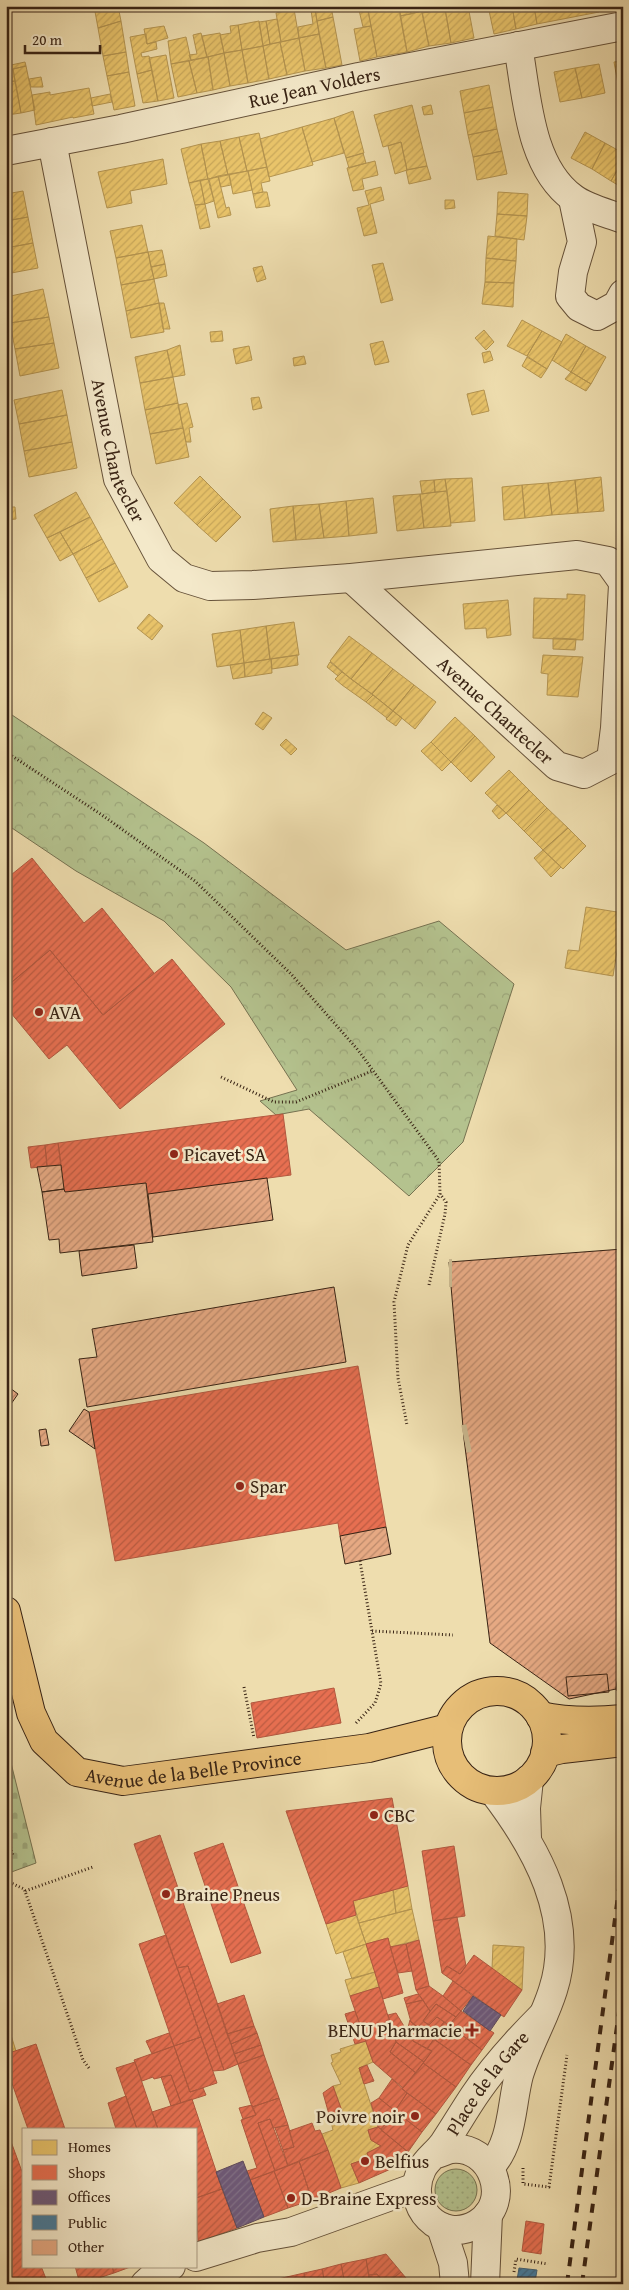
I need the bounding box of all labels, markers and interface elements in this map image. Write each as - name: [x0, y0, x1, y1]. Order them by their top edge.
- scale bar: [25, 22, 100, 54]
- text: 20 m: [32, 29, 63, 50]
- street label: Rue Jean Volders: [246, 59, 383, 115]
- street label: Avenue Chantecler: [85, 376, 153, 527]
- street label: Avenue Chantecler: [431, 650, 560, 771]
- place label: AVA: [49, 998, 82, 1026]
- marker: AVA: [33, 1006, 45, 1018]
- place label: Picavet SA: [184, 1140, 267, 1168]
- marker: Picavet SA: [168, 1148, 180, 1160]
- place label: Spar: [250, 1472, 287, 1500]
- marker: Spar: [234, 1480, 246, 1492]
- street label: Avenue de la Belle Province: [83, 1743, 303, 1795]
- place label: CBC: [384, 1801, 415, 1829]
- marker: CBC: [368, 1809, 380, 1821]
- place label: Braine Pneus: [176, 1880, 280, 1908]
- marker: Braine Pneus: [160, 1888, 172, 1900]
- place label: BENU Pharmacie: [328, 2016, 462, 2044]
- street label: Place de la Gare: [439, 2024, 535, 2140]
- marker: BENU Pharmacie: [466, 2024, 478, 2036]
- place label: Poivre noir: [316, 2102, 405, 2130]
- marker: Poivre noir: [409, 2110, 421, 2122]
- legend: [22, 2128, 198, 2268]
- text: Homes: [68, 2136, 111, 2157]
- place label: Belfius: [375, 2147, 429, 2175]
- marker: Belfius: [359, 2155, 371, 2167]
- text: Shops: [68, 2162, 105, 2183]
- place label: D-Braine Express: [301, 2184, 437, 2212]
- text: Offices: [68, 2186, 111, 2207]
- marker: D-Braine Express: [285, 2192, 297, 2204]
- text: Public: [68, 2212, 107, 2233]
- text: Other: [68, 2236, 104, 2257]

